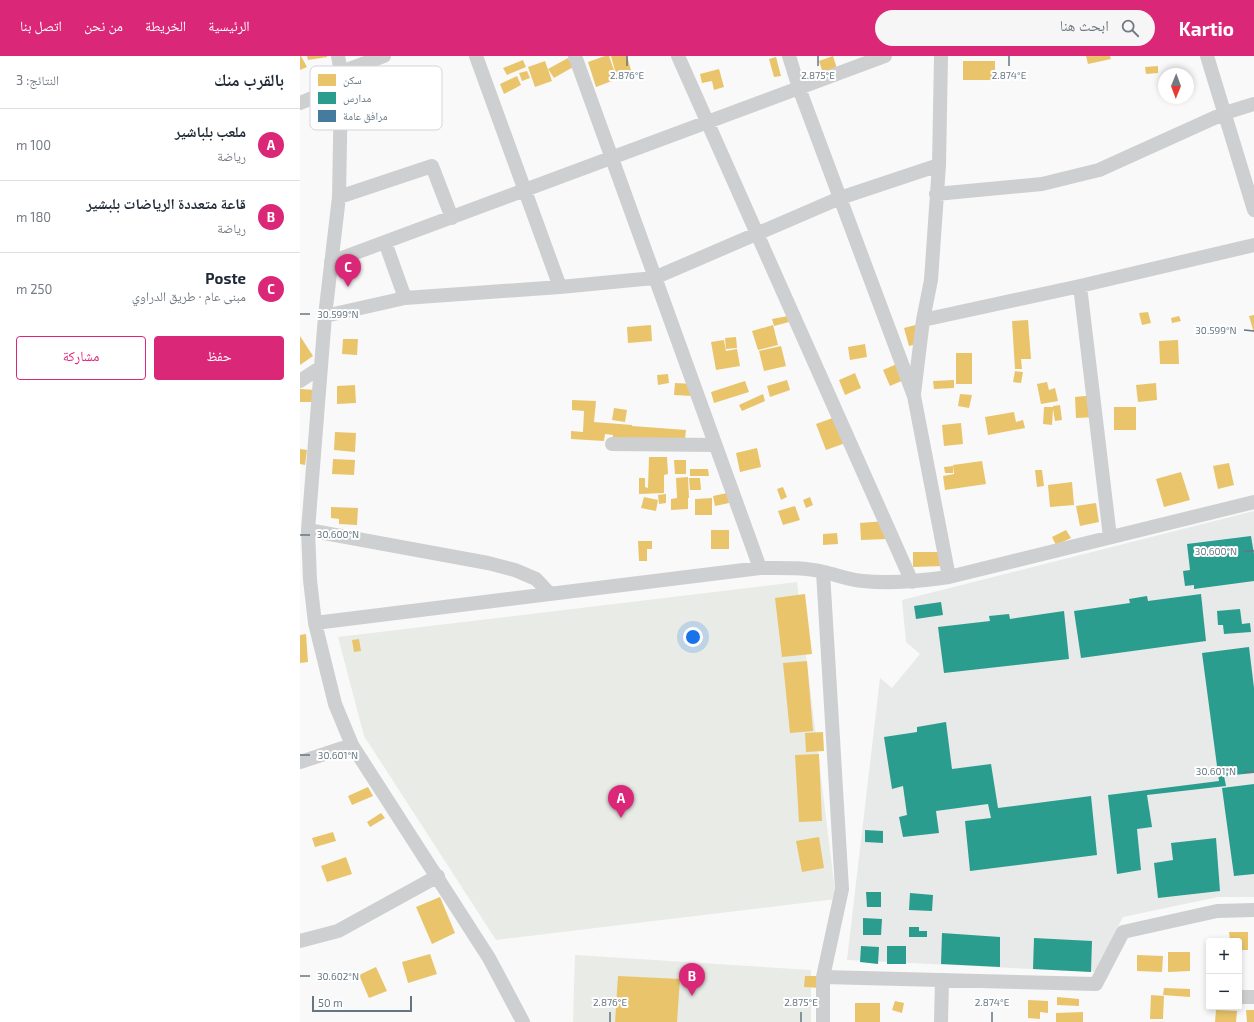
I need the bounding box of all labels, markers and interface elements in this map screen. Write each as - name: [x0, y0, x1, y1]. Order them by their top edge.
- search box: [875, 10, 1155, 46]
- text: ابحث هنا: [1060, 16, 1109, 34]
- text: اتصل بنا: [20, 17, 62, 34]
- text: من نحن: [84, 17, 123, 34]
- text: الخريطة: [145, 17, 186, 34]
- text: الرئيسية: [208, 17, 250, 34]
- icon: search: [1119, 17, 1141, 39]
- text: Kartio: [1179, 17, 1234, 40]
- legend: [310, 66, 442, 130]
- north arrow: [1158, 68, 1194, 104]
- text: بالقرب منك: [214, 69, 284, 89]
- text: 2.876°E: [610, 69, 644, 81]
- text: 2.875°E: [801, 69, 835, 81]
- text: 2.874°E: [992, 69, 1027, 81]
- text: النتائج: 3: [16, 72, 59, 88]
- text: سكن: [343, 73, 362, 87]
- text: مدارس: [343, 91, 371, 105]
- text: مرافق عامة: [343, 109, 388, 123]
- text: ملعب بلباشير: [175, 122, 246, 140]
- text: 100 m: [16, 137, 51, 153]
- text: A: [267, 137, 275, 153]
- text: رياضة: [217, 148, 246, 164]
- text: قاعة متعددة الرياضات بلبشير: [86, 194, 246, 212]
- text: 180 m: [16, 209, 51, 225]
- text: B: [267, 209, 275, 225]
- text: رياضة: [217, 220, 246, 236]
- pin: C: [335, 254, 361, 287]
- text: Poste: [205, 269, 246, 287]
- text: 250 m: [16, 281, 52, 297]
- text: C: [267, 281, 275, 297]
- text: مبنى عام · طريق الدراوي: [132, 288, 246, 304]
- text: 30.599°N: [317, 308, 359, 320]
- text: 30.599°N: [1195, 324, 1237, 336]
- button: مشاركة: [16, 336, 146, 380]
- button: حفظ: [154, 336, 284, 380]
- text: 30.600°N: [317, 528, 359, 540]
- text: 30.600°N: [1195, 545, 1237, 557]
- your location: [683, 627, 703, 647]
- text: 30.601°N: [318, 749, 358, 761]
- text: 30.601°N: [1196, 765, 1236, 777]
- pin: A: [608, 785, 634, 818]
- map controls: [1206, 938, 1242, 1010]
- button: +: [1206, 938, 1242, 974]
- pin: B: [679, 963, 705, 996]
- text: 30.602°N: [317, 970, 359, 982]
- button: −: [1206, 974, 1242, 1010]
- scale bar: [312, 994, 412, 1013]
- text: 50 m: [318, 996, 343, 1009]
- text: 2.876°E: [593, 996, 627, 1008]
- text: 2.875°E: [784, 996, 818, 1008]
- text: 2.874°E: [975, 996, 1010, 1008]

